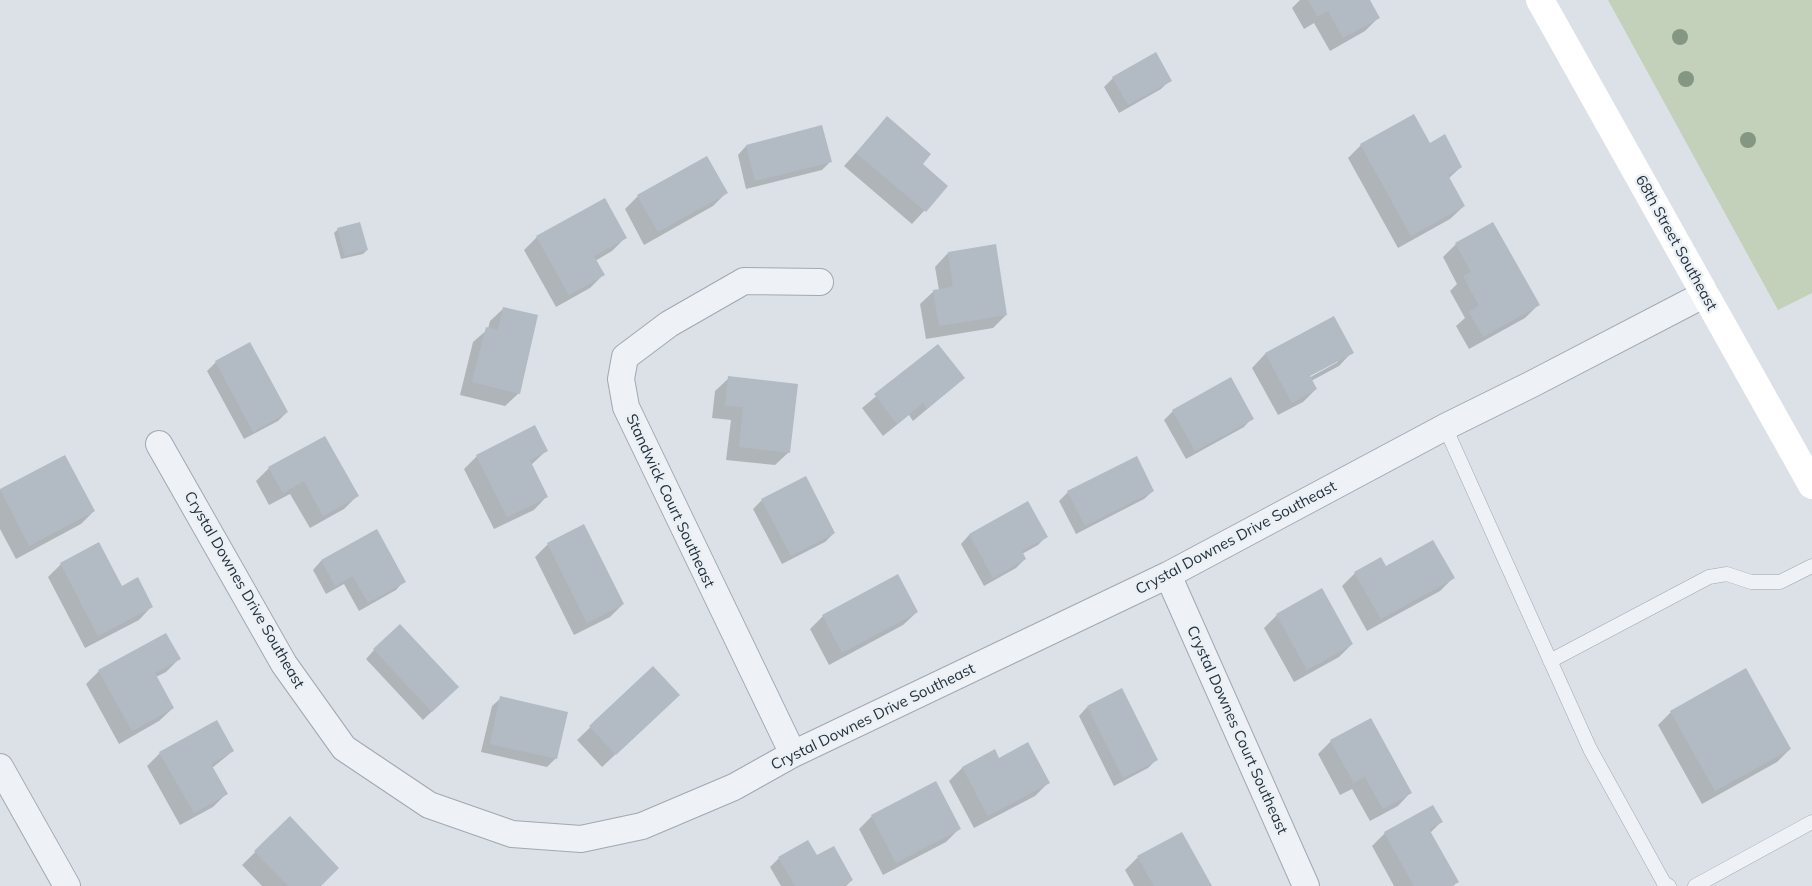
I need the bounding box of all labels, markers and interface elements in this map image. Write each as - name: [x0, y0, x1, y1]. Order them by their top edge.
- street label: 68th Street Southeast: [1631, 172, 1721, 314]
- street label: Standwick Court Southeast: [622, 411, 718, 591]
- street label: Crystal Downes Drive Southeast: [1133, 477, 1339, 599]
- street label: Crystal Downes Drive Southeast: [180, 488, 308, 692]
- street label: Crystal Downes Court Southeast: [1183, 623, 1291, 837]
- street label: Crystal Downes Drive Southeast: [768, 660, 978, 774]

